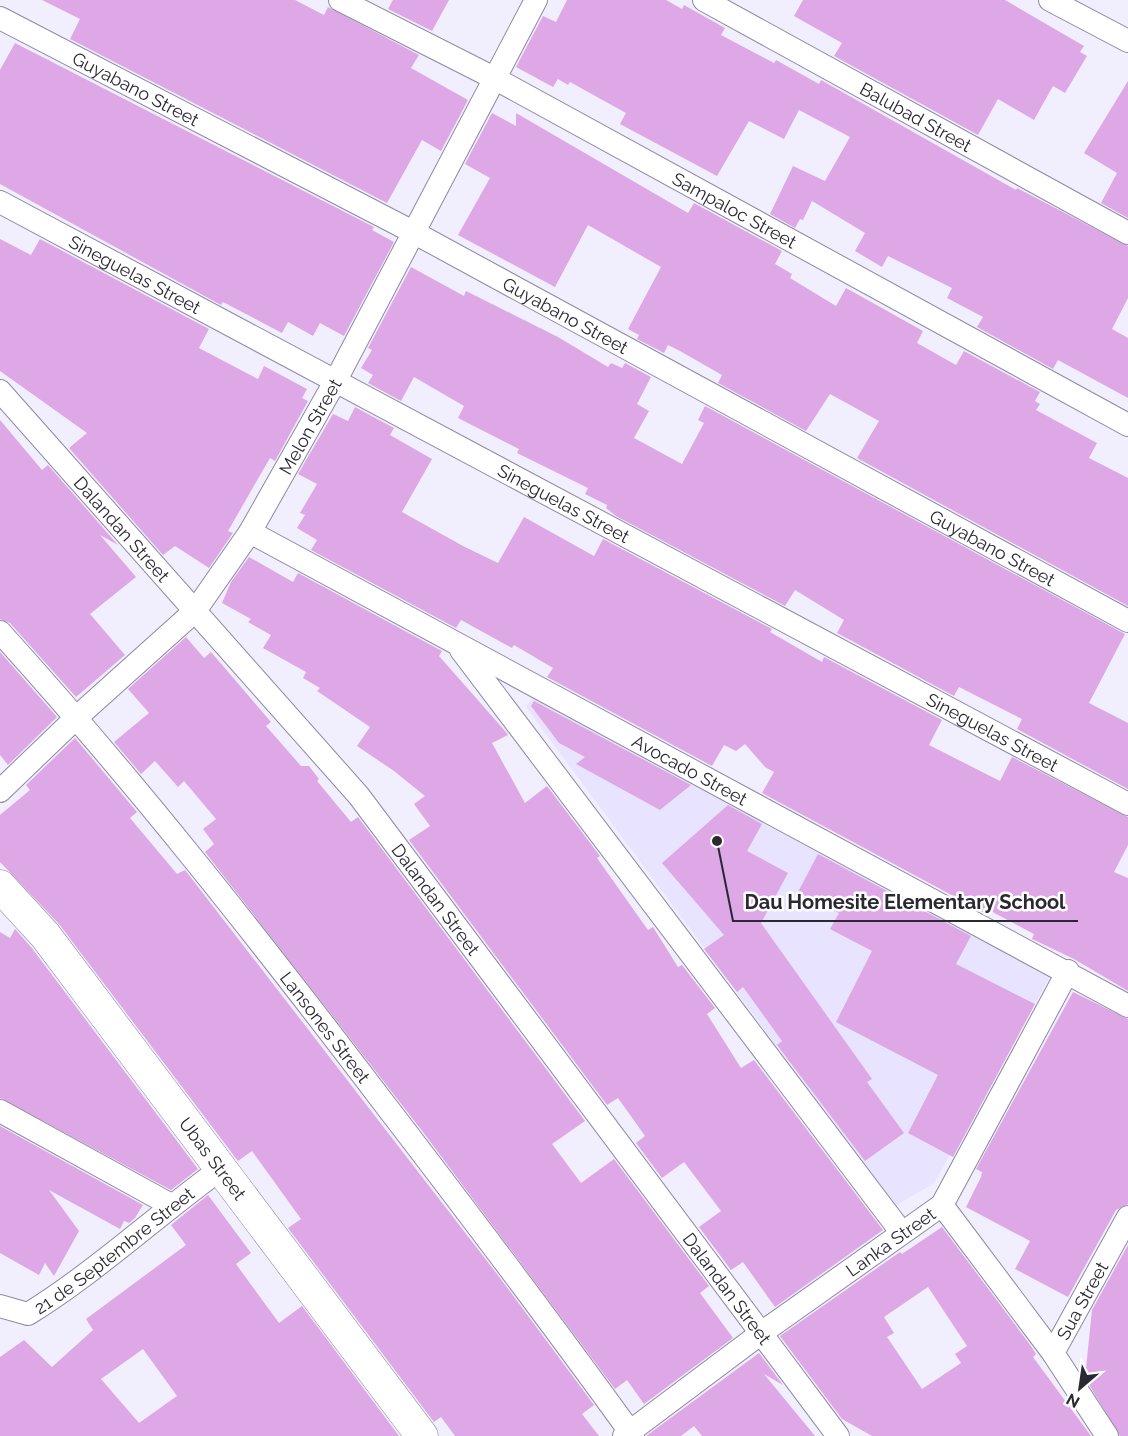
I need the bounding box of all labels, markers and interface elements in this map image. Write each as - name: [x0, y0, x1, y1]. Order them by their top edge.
- street label: Guyabano Street: [69, 47, 203, 130]
- street label: Balubad Street: [857, 77, 976, 156]
- street label: Sampaloc Street: [669, 167, 800, 252]
- street label: Sineguelas Street: [65, 230, 204, 318]
- street label: Guyabano Street: [499, 273, 632, 358]
- street label: Melon Street: [274, 375, 345, 478]
- street label: Sineguelas Street: [494, 459, 633, 547]
- street label: Dalandan Street: [70, 472, 174, 586]
- street label: Guyabano Street: [926, 505, 1059, 590]
- street label: Sineguelas Street: [923, 688, 1062, 775]
- street label: Avocado Street: [629, 730, 751, 809]
- street label: Dalandan Street: [388, 839, 485, 959]
- callout: Dau Homesite Elementary School: [733, 883, 1078, 921]
- text: Dau Homesite Elementary School: [745, 890, 1066, 914]
- street label: Lansones Street: [276, 967, 375, 1087]
- street label: Ubas Street: [175, 1113, 251, 1204]
- street label: 21 de Septembre Street: [30, 1183, 198, 1318]
- street label: Lanka Street: [842, 1203, 939, 1280]
- street label: Dalandan Street: [679, 1228, 776, 1348]
- street label: Sua Street: [1052, 1258, 1112, 1343]
- north arrow: [1050, 1358, 1110, 1418]
- text: N: [1063, 1389, 1083, 1412]

